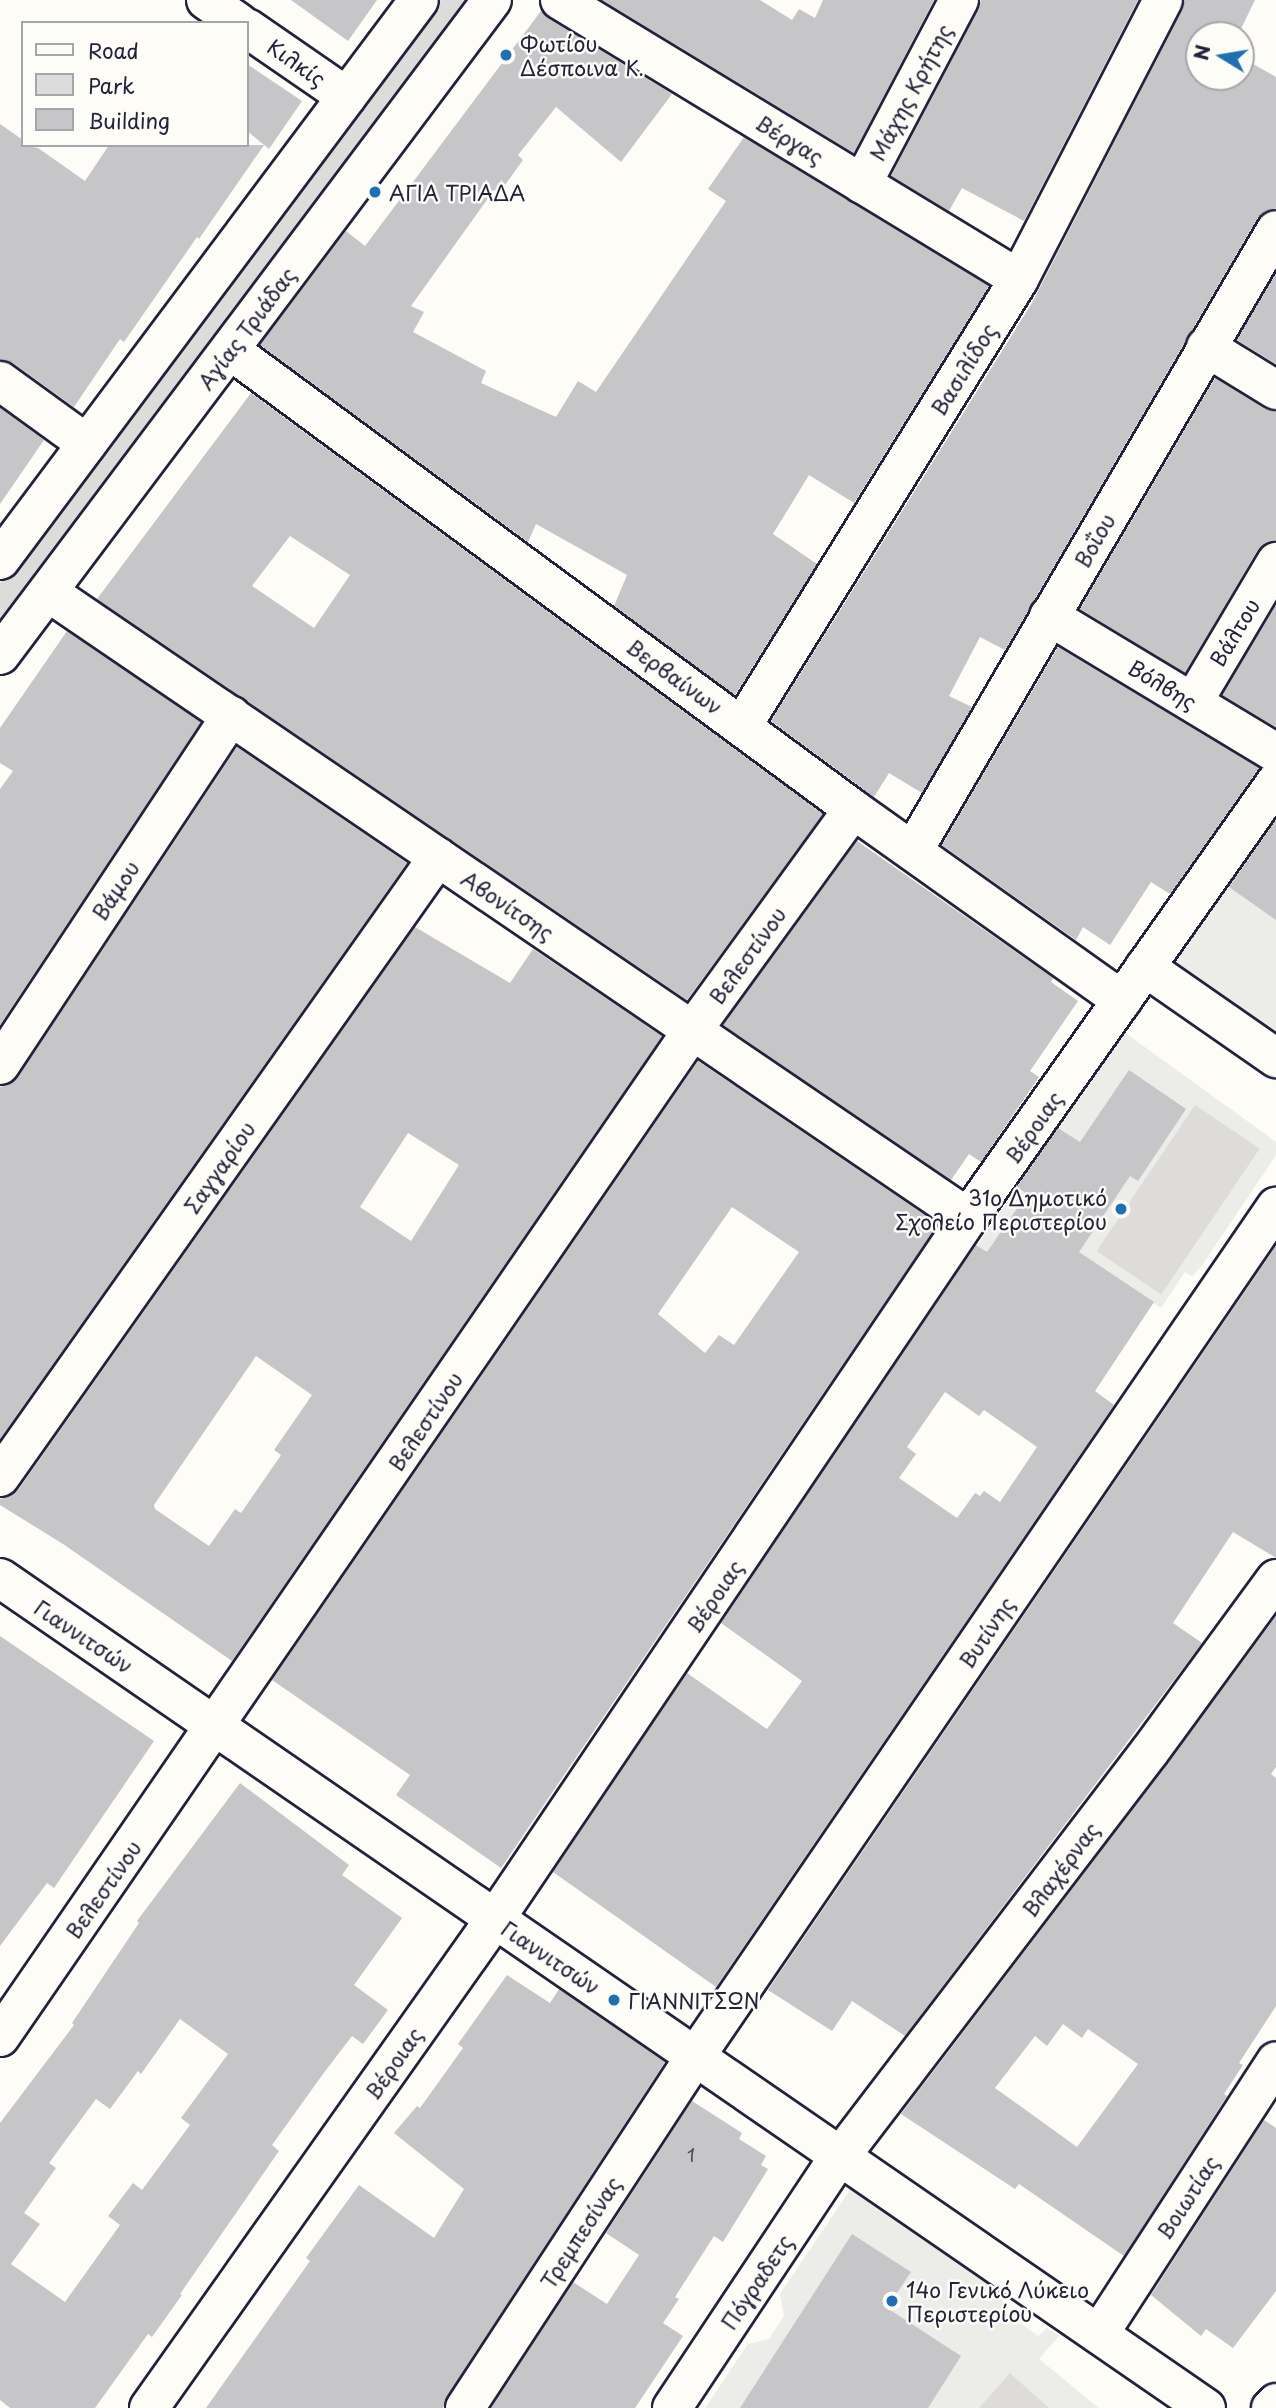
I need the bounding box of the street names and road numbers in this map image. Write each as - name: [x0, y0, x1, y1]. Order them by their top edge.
- street label: Μάχης Κρήτης: [863, 19, 957, 165]
- street label: Κιλκίς: [263, 33, 331, 91]
- street label: Βέργας: [752, 109, 828, 169]
- street label: Αγίας Τριάδας: [191, 261, 301, 395]
- street label: Βασιλίδος: [925, 318, 1001, 420]
- street label: Βοΐου: [1069, 509, 1119, 571]
- street label: Βάλτου: [1204, 594, 1264, 670]
- street label: Βερβαίνων: [622, 633, 728, 719]
- street label: Βόλβης: [1124, 654, 1202, 714]
- street label: Βάμου: [86, 856, 144, 924]
- street label: Αβονίτσης: [457, 865, 559, 945]
- street label: Βελεστίνου: [703, 902, 791, 1008]
- street label: Βέροιας: [999, 1086, 1067, 1168]
- street label: Σαγγαρίου: [178, 1116, 260, 1218]
- street label: Βελεστίνου: [383, 1367, 467, 1475]
- street label: Βέροιας: [681, 1555, 747, 1637]
- street label: Βυτίνης: [953, 1592, 1019, 1672]
- street label: Γιαννιτσών: [30, 1594, 138, 1678]
- street label: Βλαχέρνας: [1016, 1817, 1104, 1921]
- street label: Βελεστίνου: [60, 1835, 146, 1943]
- street label: Γιαννιτσών: [497, 1915, 605, 1999]
- street label: Βέροιας: [359, 2022, 427, 2104]
- street label: Βοιωτίας: [1151, 2151, 1223, 2243]
- street label: Τρεμπεσίνας: [535, 2171, 625, 2293]
- street label: Πόγραδετς: [715, 2230, 797, 2334]

